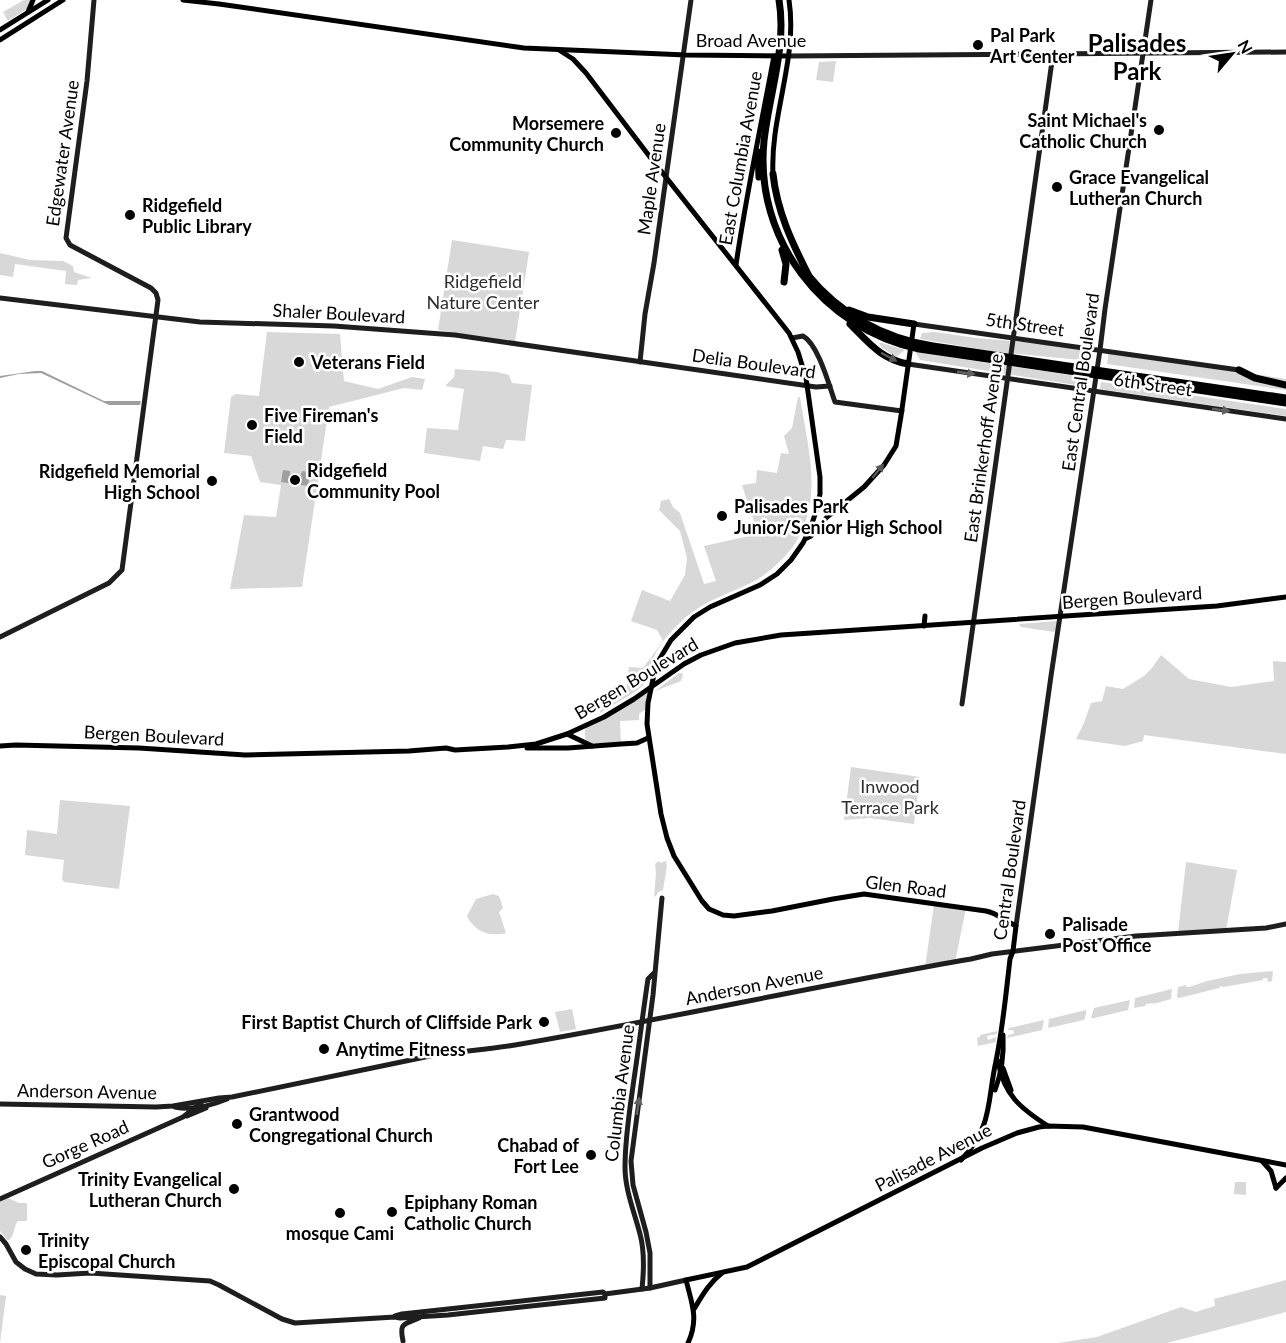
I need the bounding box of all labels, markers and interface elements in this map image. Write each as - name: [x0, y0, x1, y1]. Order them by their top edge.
- place label: Pal Park Art Center: [989, 24, 1075, 67]
- north arrow: [1202, 24, 1262, 84]
- district label: Palisades Park: [1088, 28, 1186, 85]
- street label: Broad Avenue: [696, 29, 806, 51]
- text: N: [1234, 36, 1257, 56]
- marker: Pal Park Art Center: [971, 38, 985, 52]
- street label: East Columbia Avenue: [714, 69, 766, 247]
- street label: Edgewater Avenue: [41, 79, 83, 227]
- place label: Saint Michael's Catholic Church: [1019, 109, 1147, 152]
- place label: Morsemere Community Church: [449, 112, 604, 155]
- street label: Maple Avenue: [632, 122, 670, 236]
- marker: Saint Michael's Catholic Church: [1152, 123, 1166, 137]
- marker: Morsemere Community Church: [609, 126, 623, 140]
- place label: Grace Evangelical Lutheran Church: [1069, 166, 1209, 209]
- marker: Grace Evangelical Lutheran Church: [1050, 180, 1064, 194]
- place label: Ridgefield Public Library: [142, 194, 252, 237]
- marker: Ridgefield Public Library: [123, 208, 137, 222]
- park label: Ridgefield Nature Center: [427, 270, 540, 313]
- street label: East Central Boulevard: [1057, 292, 1103, 472]
- street label: Shaler Boulevard: [272, 299, 406, 327]
- street label: 5th Street: [984, 308, 1066, 340]
- street label: Delia Boulevard: [691, 343, 817, 383]
- place label: Veterans Field: [310, 351, 425, 373]
- one-way arrow: [880, 352, 898, 362]
- street label: East Brinkerhoff Avenue: [959, 352, 1007, 544]
- marker: Veterans Field: [292, 355, 306, 369]
- one-way arrow: [957, 368, 976, 377]
- street label: 6th Street: [1112, 368, 1194, 400]
- place label: Five Fireman's Field: [264, 404, 378, 447]
- one-way arrow: [1212, 405, 1231, 414]
- marker: Five Fireman's Field: [245, 418, 259, 432]
- place label: Ridgefield Community Pool: [307, 459, 440, 502]
- place label: Ridgefield Memorial High School: [39, 460, 200, 503]
- one-way arrow: [872, 464, 884, 479]
- marker: Ridgefield Community Pool: [288, 473, 302, 487]
- marker: Ridgefield Memorial High School: [205, 474, 219, 488]
- place label: Palisades Park Junior/Senior High School: [734, 495, 942, 538]
- marker: Palisades Park Junior/Senior High School: [715, 509, 729, 523]
- street label: Bergen Boulevard: [1061, 581, 1203, 613]
- street label: Bergen Boulevard: [570, 632, 702, 724]
- street label: Bergen Boulevard: [83, 720, 225, 750]
- park label: Inwood Terrace Park: [841, 775, 940, 818]
- street label: Central Boulevard: [988, 798, 1030, 942]
- street label: Glen Road: [864, 870, 948, 902]
- place label: Palisade Post Office: [1062, 913, 1152, 956]
- marker: Palisade Post Office: [1043, 927, 1057, 941]
- street label: Anderson Avenue: [683, 961, 825, 1009]
- place label: First Baptist Church of Cliffside Park: [241, 1011, 532, 1033]
- marker: First Baptist Church of Cliffside Park: [537, 1015, 551, 1029]
- street label: Columbia Avenue: [600, 1023, 638, 1163]
- place label: Anytime Fitness: [335, 1038, 466, 1060]
- marker: Anytime Fitness: [317, 1042, 331, 1056]
- street label: Anderson Avenue: [17, 1079, 157, 1103]
- one-way arrow: [633, 1096, 642, 1115]
- place label: Grantwood Congregational Church: [249, 1103, 433, 1146]
- street label: Gorge Road: [38, 1115, 132, 1173]
- marker: Grantwood Congregational Church: [230, 1117, 244, 1131]
- street label: Palisade Avenue: [871, 1118, 995, 1196]
- place label: Chabad of Fort Lee: [497, 1134, 580, 1177]
- marker: Chabad of Fort Lee: [584, 1148, 598, 1162]
- place label: Trinity Evangelical Lutheran Church: [78, 1168, 222, 1211]
- marker: Trinity Evangelical Lutheran Church: [227, 1182, 241, 1196]
- place label: Epiphany Roman Catholic Church: [404, 1191, 537, 1234]
- marker: Epiphany Roman Catholic Church: [385, 1205, 399, 1219]
- marker: mosque Cami: [333, 1206, 347, 1220]
- place label: mosque Cami: [286, 1222, 394, 1244]
- place label: Trinity Episcopal Church: [38, 1229, 175, 1272]
- marker: Trinity Episcopal Church: [19, 1243, 33, 1257]

